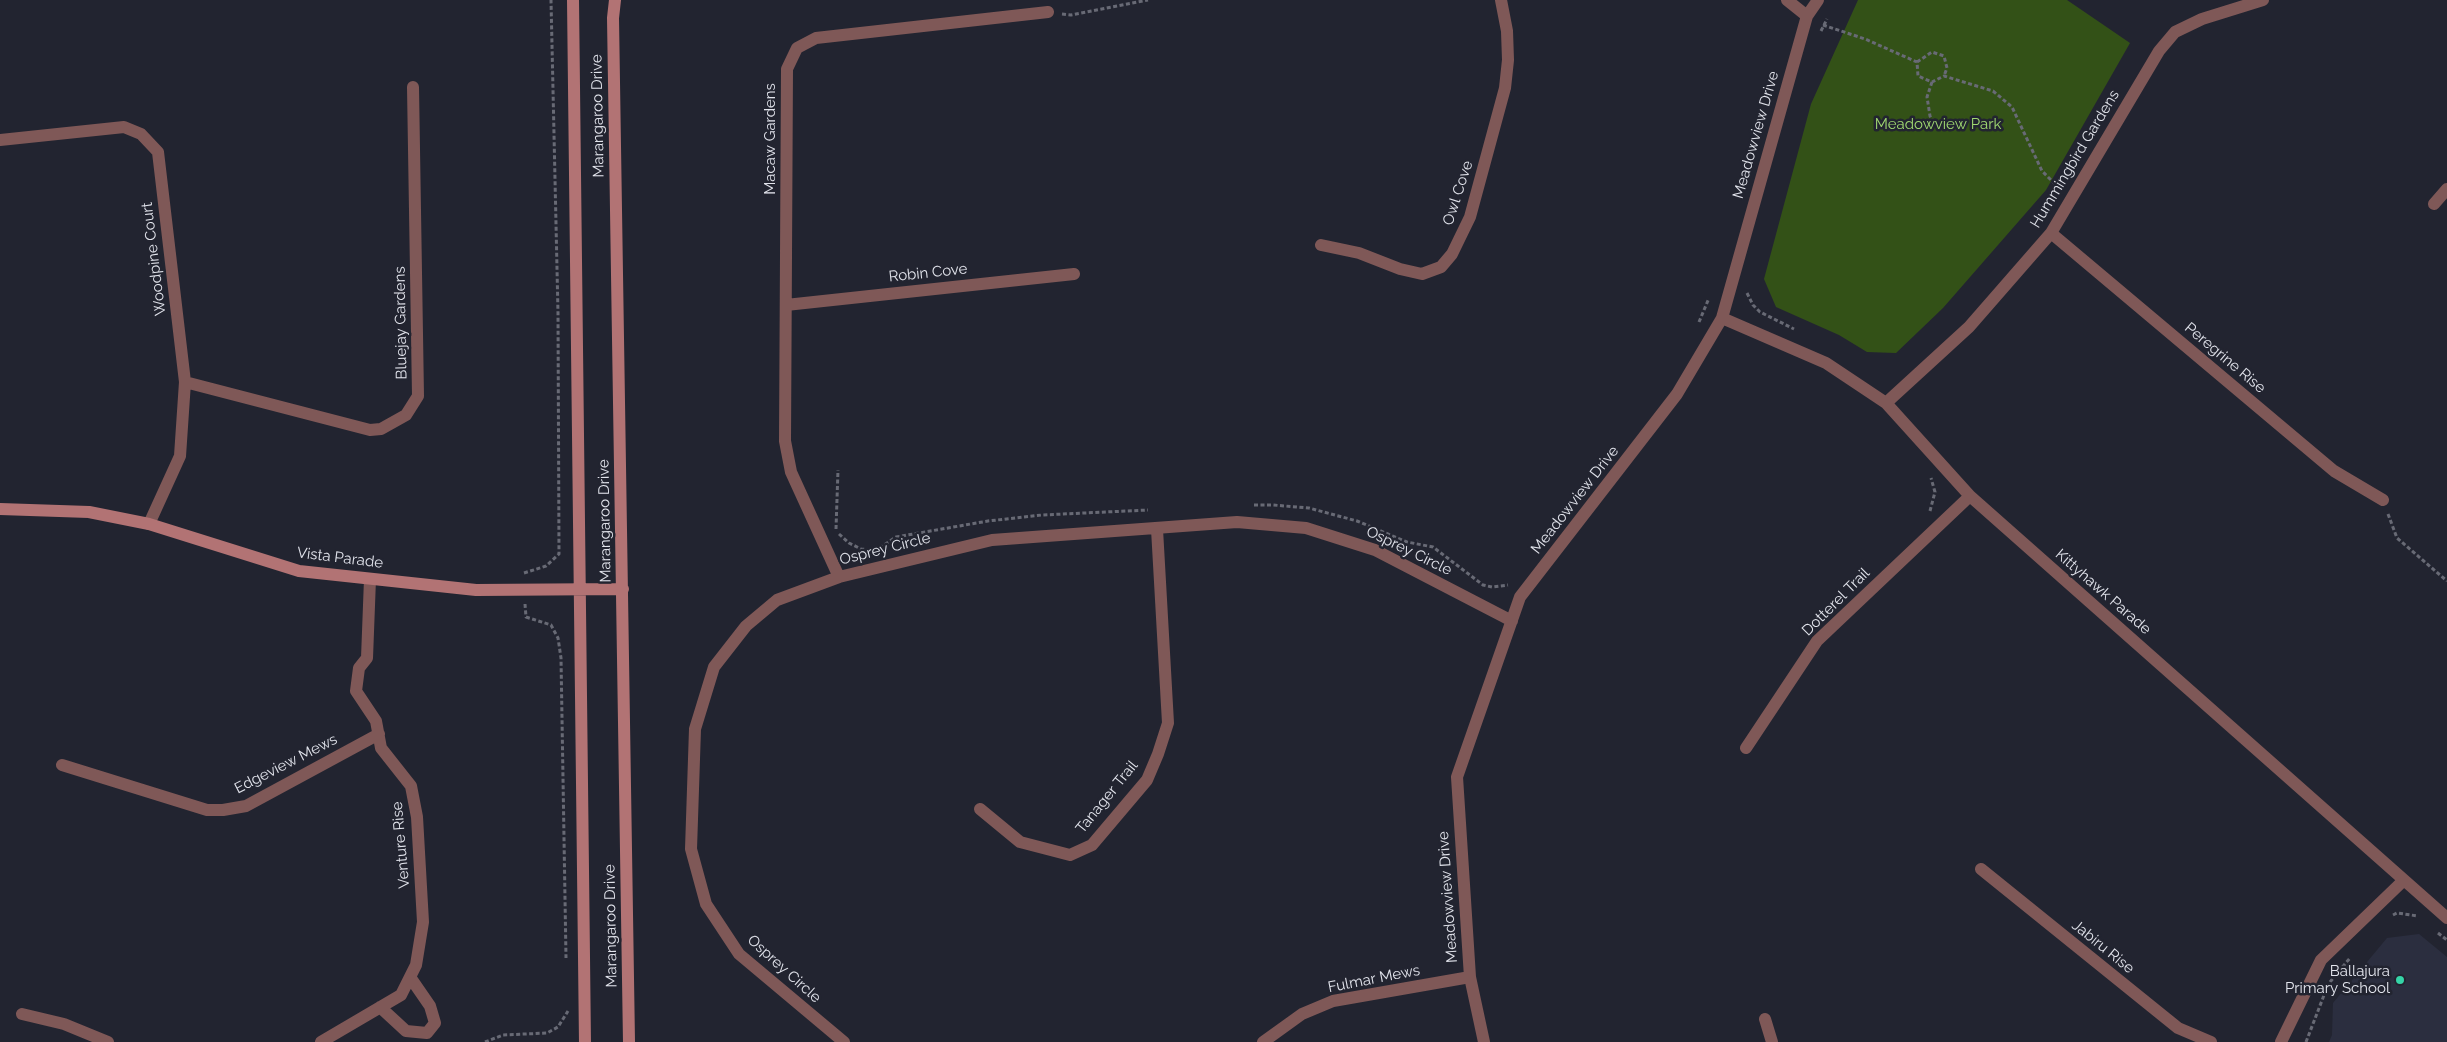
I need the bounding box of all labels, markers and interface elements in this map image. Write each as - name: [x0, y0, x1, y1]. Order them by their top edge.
- street label: Marangaroo Drive: [588, 54, 608, 178]
- street label: Meadowview Drive: [1729, 69, 1783, 201]
- street label: Macaw Gardens: [761, 83, 779, 195]
- street label: Hummingbird Gardens: [2027, 87, 2123, 231]
- park label: Meadowview Park: [1875, 115, 2001, 133]
- street label: Owl Cove: [1439, 158, 1477, 228]
- street label: Woodpine Court: [138, 201, 170, 317]
- street label: Robin Cove: [888, 260, 968, 286]
- street label: Bluejay Gardens: [391, 266, 411, 380]
- street label: Peregrine Rise: [2181, 319, 2269, 397]
- street label: Meadowview Drive: [1527, 443, 1623, 557]
- street label: Marangaroo Drive: [595, 459, 615, 583]
- street label: Osprey Circle: [1363, 523, 1455, 579]
- street label: Osprey Circle: [838, 529, 932, 569]
- street label: Vista Parade: [296, 544, 384, 572]
- street label: Kittyhawk Parade: [2052, 546, 2154, 638]
- street label: Dotterel Trail: [1798, 564, 1874, 640]
- street label: Edgeview Mews: [232, 730, 340, 798]
- street label: Tanager Trail: [1072, 757, 1142, 837]
- street label: Venture Rise: [388, 801, 414, 889]
- street label: Meadowview Drive: [1434, 831, 1462, 963]
- street label: Marangaroo Drive: [601, 864, 621, 988]
- street label: Jabiru Rise: [2068, 916, 2138, 978]
- street label: Osprey Circle: [743, 931, 825, 1007]
- street label: Fulmar Mews: [1327, 961, 1421, 997]
- place label: Ballajura Primary School: [2285, 962, 2390, 997]
- marker: Ballajura Primary School: [2394, 974, 2406, 986]

